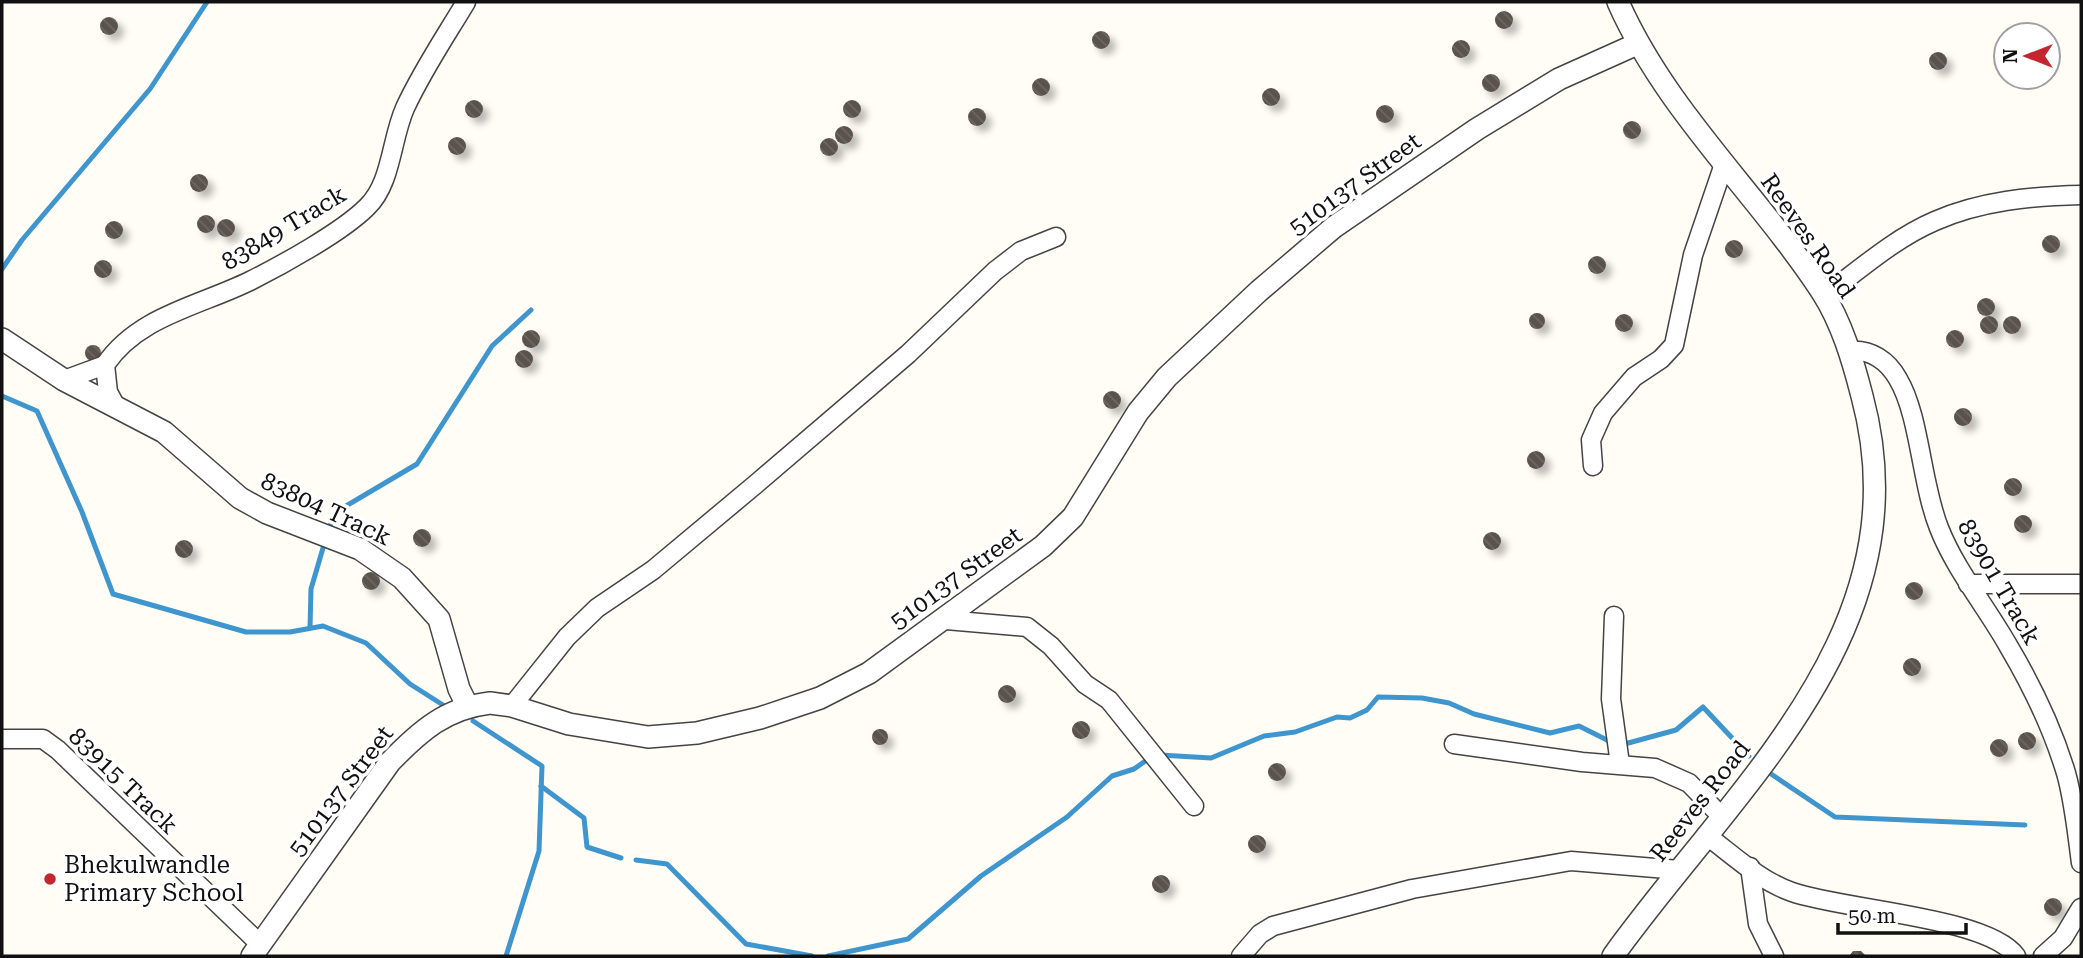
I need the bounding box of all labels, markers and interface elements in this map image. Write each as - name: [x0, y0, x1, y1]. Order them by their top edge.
- north arrow: [1992, 21, 2062, 91]
- text: N: [1999, 48, 2022, 63]
- street label: 510137 Street: [1284, 127, 1426, 241]
- street label: Reeves Road: [1755, 168, 1861, 304]
- street label: 83849 Track: [217, 180, 351, 276]
- street label: 83804 Track: [257, 467, 395, 551]
- street label: 83901 Track: [1952, 514, 2046, 650]
- street label: 510137 Street: [885, 521, 1027, 635]
- street label: 510137 Street: [283, 720, 399, 862]
- street label: 83915 Track: [63, 722, 183, 840]
- street label: Reeves Road: [1644, 735, 1756, 867]
- place label: Bhekulwandle Primary School: [64, 851, 244, 907]
- marker: Bhekulwandle Primary School: [42, 871, 58, 887]
- scale bar: [1838, 892, 1966, 936]
- text: 50 m: [1848, 904, 1896, 928]

